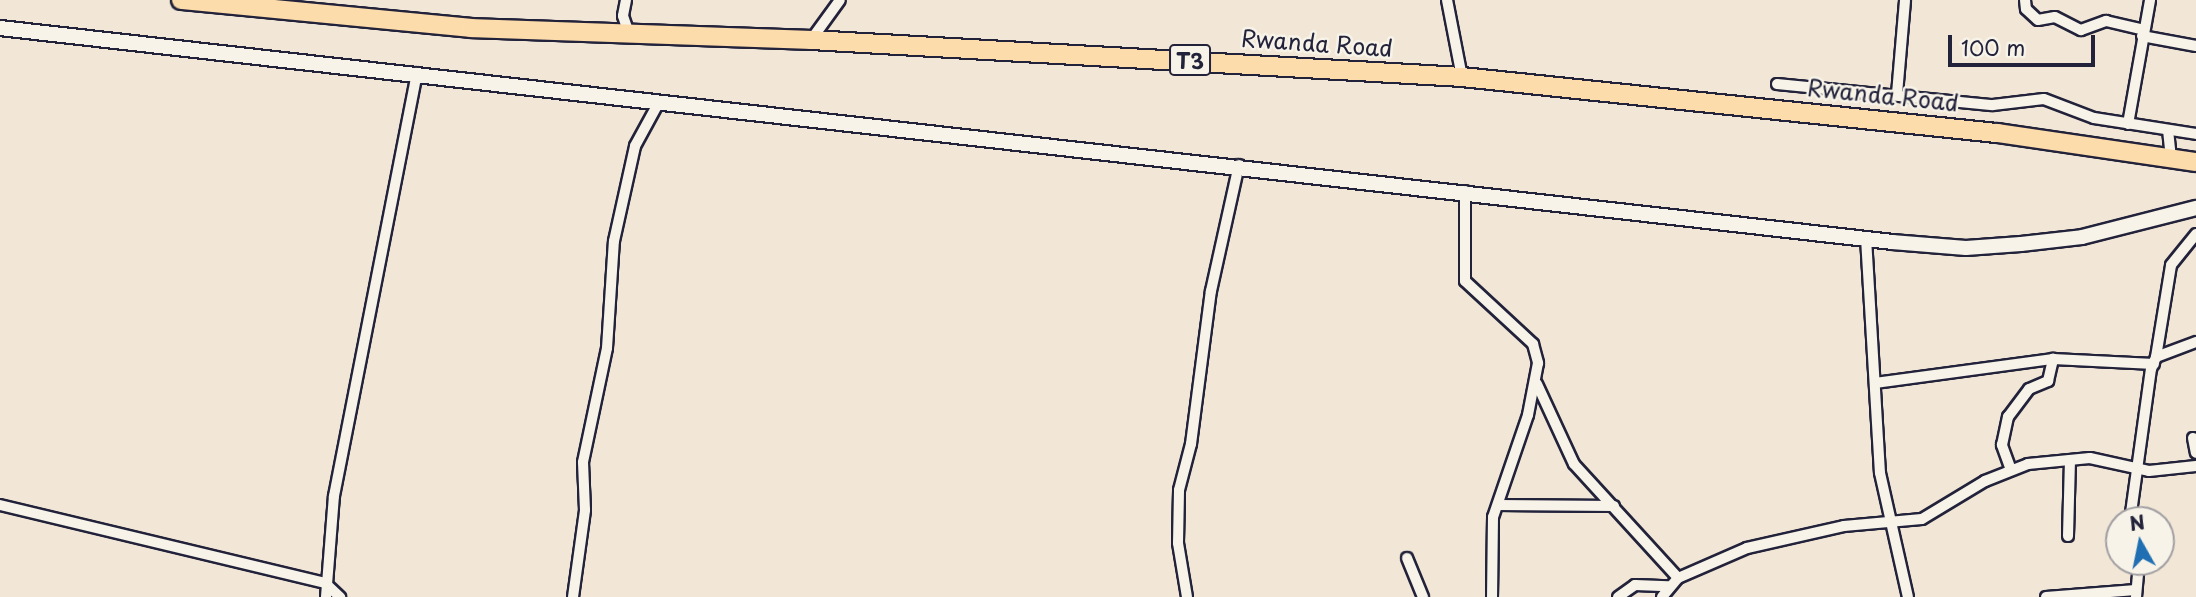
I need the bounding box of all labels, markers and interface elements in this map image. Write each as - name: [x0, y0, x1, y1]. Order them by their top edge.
- scale bar: [1951, 21, 2098, 65]
- street label: Rwanda Road: [1241, 24, 1393, 62]
- text: 100 m: [1961, 31, 2025, 63]
- road number: T3: [1169, 42, 1211, 78]
- street label: Rwanda Road: [1807, 73, 1959, 117]
- north arrow: [2105, 506, 2175, 576]
- text: N: [2127, 507, 2147, 537]

